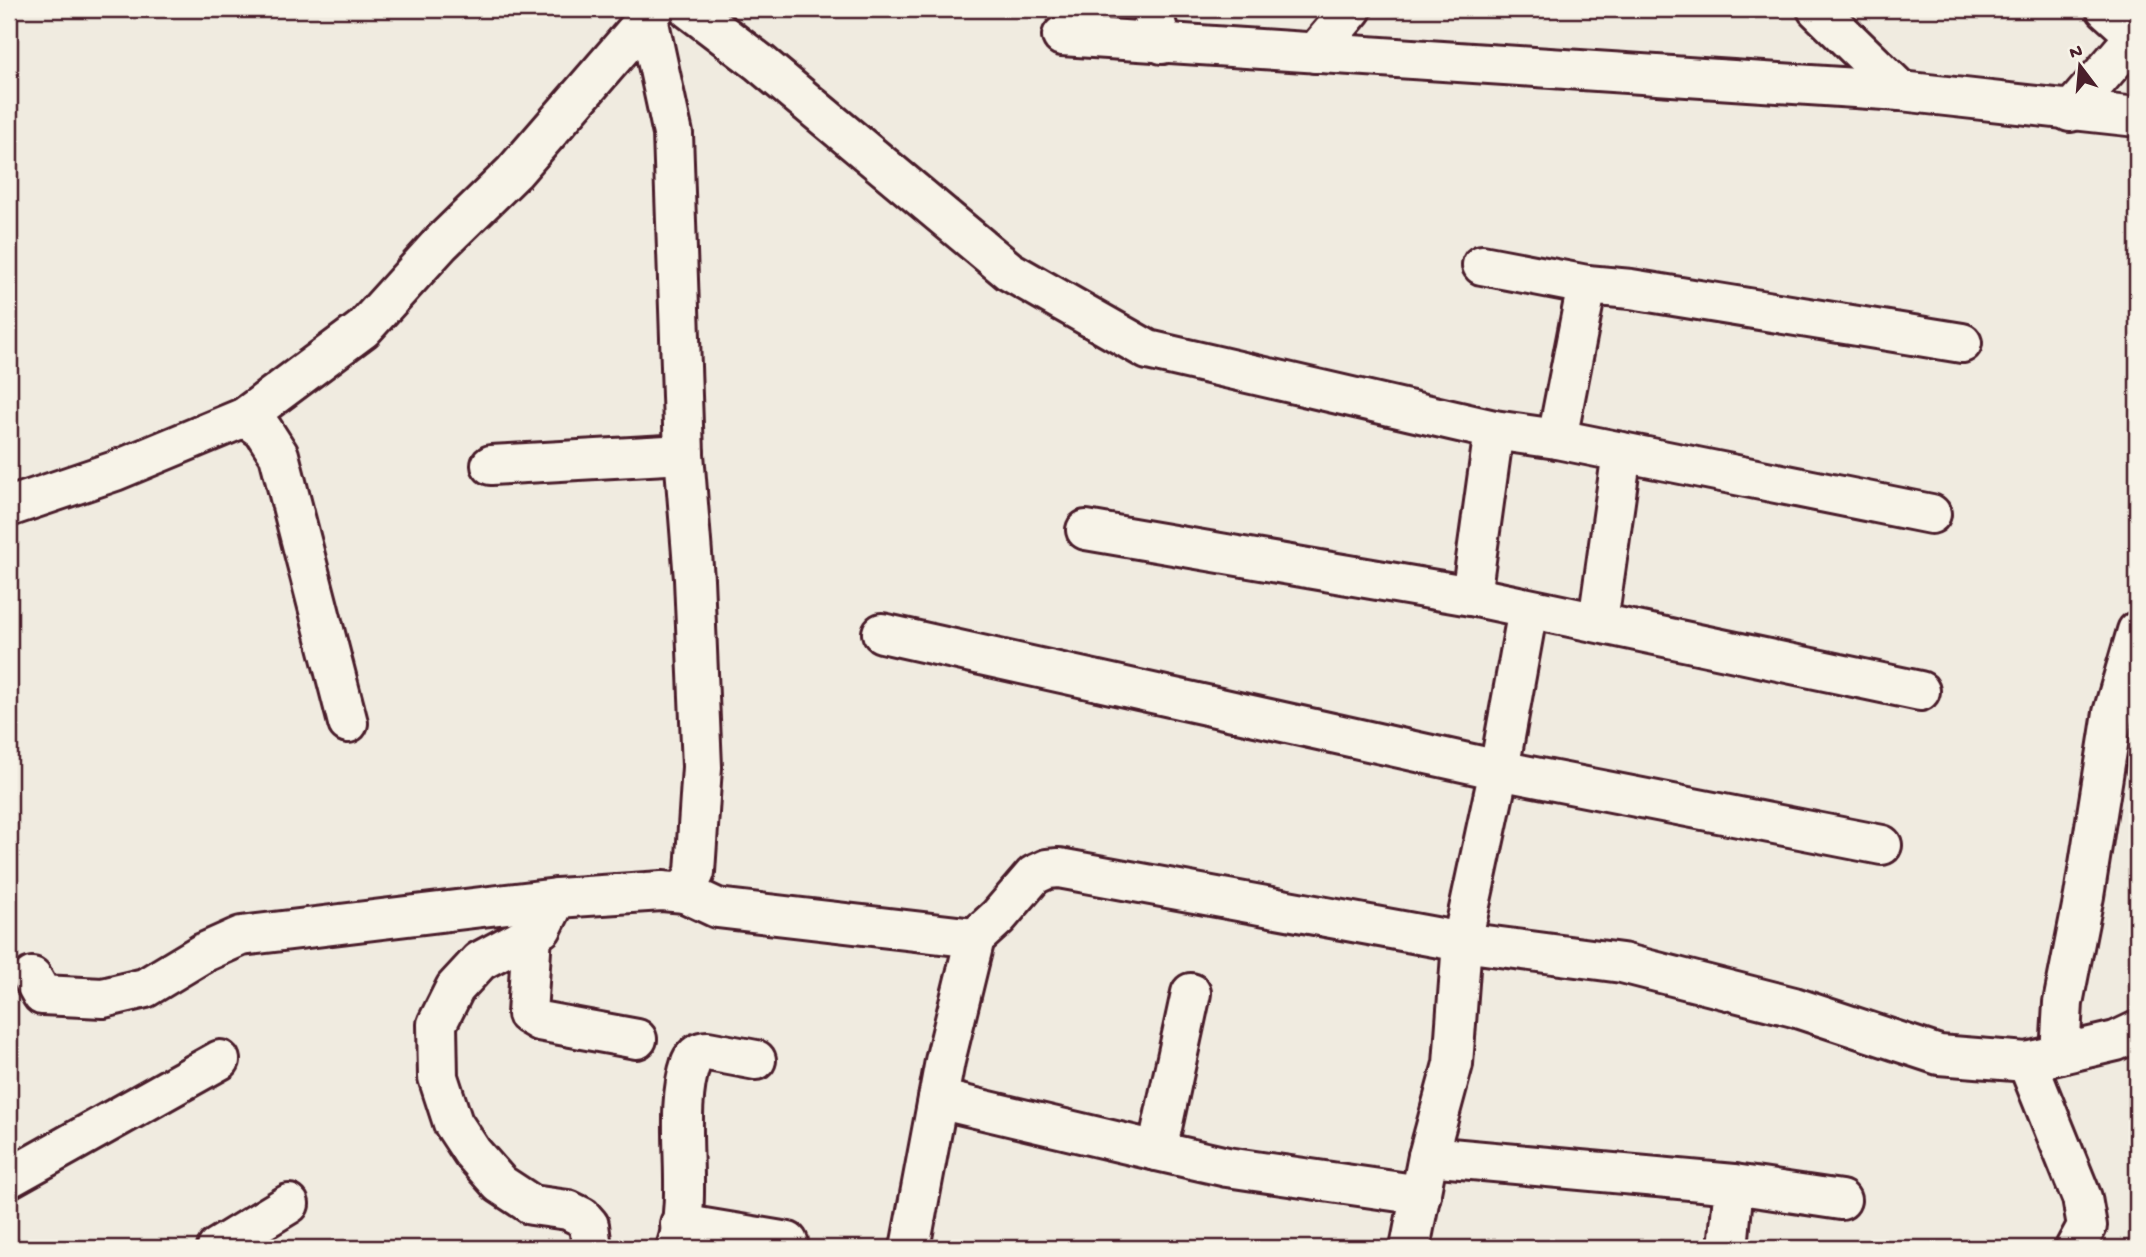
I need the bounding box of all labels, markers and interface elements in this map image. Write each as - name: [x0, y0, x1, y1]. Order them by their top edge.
- north arrow: [2044, 32, 2114, 102]
- text: N: [2067, 40, 2085, 66]

